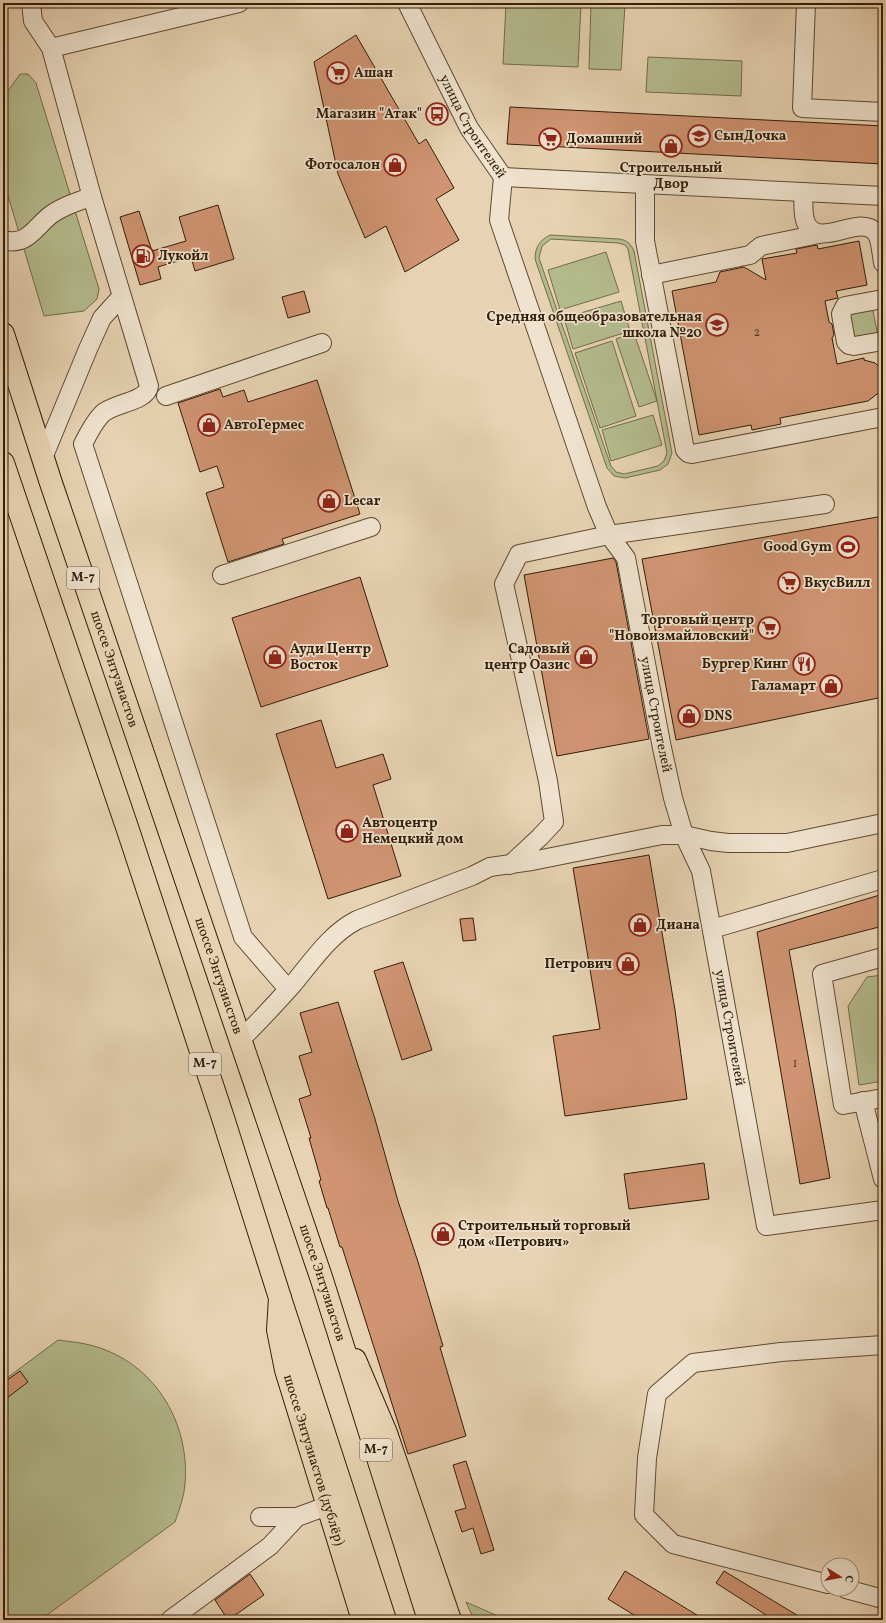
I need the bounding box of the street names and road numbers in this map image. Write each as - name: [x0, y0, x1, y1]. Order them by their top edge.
- street label: улица Строителей: [434, 71, 511, 183]
- road number: М-7: [67, 567, 99, 589]
- street label: шоссе Энтузиастов: [86, 608, 143, 730]
- street label: улица Строителей: [635, 655, 677, 775]
- street label: шоссе Энтузиастов: [190, 915, 247, 1037]
- street label: улица Строителей: [710, 968, 750, 1088]
- road number: М-7: [189, 1053, 221, 1075]
- street label: шоссе Энтузиастов: [294, 1222, 350, 1344]
- street label: шоссе Энтузиастов (дублёр): [278, 1372, 349, 1548]
- road number: М-7: [360, 1439, 392, 1461]

